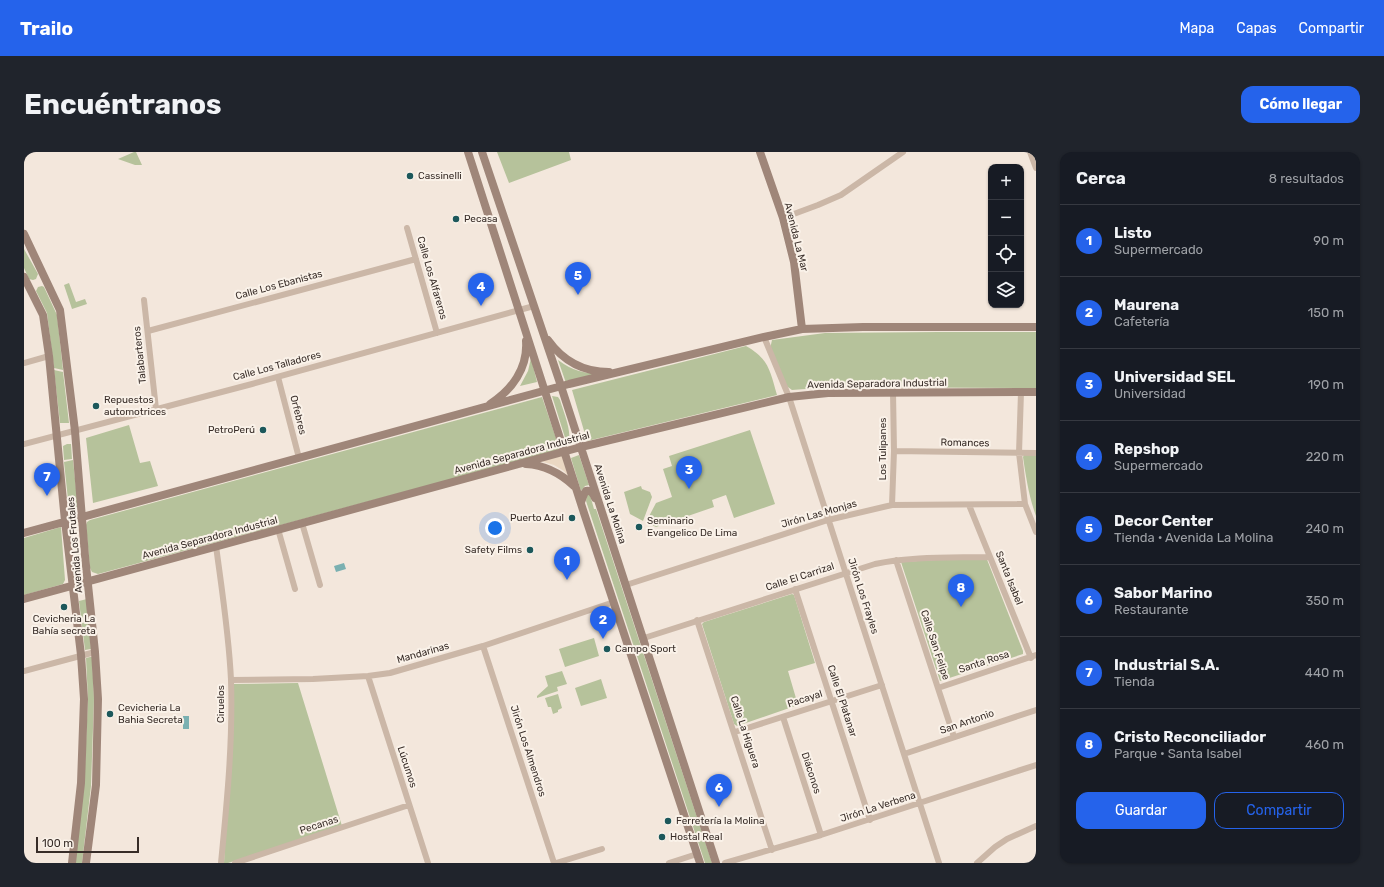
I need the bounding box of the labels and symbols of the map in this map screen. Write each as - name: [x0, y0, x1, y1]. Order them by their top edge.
- place label: Cassinelli: [418, 170, 462, 182]
- marker: Cassinelli: [405, 171, 415, 181]
- street label: Avenida La Mar: [782, 201, 810, 273]
- place label: Pecasa: [464, 213, 498, 225]
- marker: Pecasa: [451, 214, 461, 224]
- street label: Calle Los Alfareros: [414, 235, 450, 321]
- pin: 5: [565, 262, 591, 295]
- street label: Calle Los Ebanistas: [234, 268, 324, 302]
- pin: 4: [468, 273, 494, 306]
- street label: Talabarteros: [131, 326, 149, 384]
- street label: Calle Los Talladores: [232, 348, 322, 384]
- street label: Avenida Separadora Industrial: [807, 377, 947, 391]
- place label: Repuestos automotrices: [104, 394, 166, 418]
- street label: Orfebres: [287, 394, 309, 436]
- marker: Repuestos automotrices: [91, 401, 101, 411]
- street label: Los Tulipanes: [877, 418, 889, 480]
- place label: PetroPerú: [208, 424, 255, 436]
- marker: PetroPerú: [258, 425, 268, 435]
- street label: Avenida Separadora Industrial: [453, 429, 591, 477]
- street label: Romances: [940, 437, 990, 449]
- pin: 3: [676, 456, 702, 489]
- street label: Avenida La Molina: [591, 462, 629, 546]
- pin: 7: [34, 463, 60, 496]
- street label: Avenida Los Frutales: [65, 496, 85, 594]
- street label: Jirón Las Monjas: [780, 497, 858, 531]
- place label: Puerto Azul: [510, 512, 564, 524]
- marker: Puerto Azul: [567, 513, 577, 523]
- street label: Avenida Separadora Industrial: [141, 514, 279, 562]
- place label: Seminario Evangelico De Lima: [647, 515, 737, 539]
- your location: [485, 518, 505, 538]
- marker: Seminario Evangelico De Lima: [634, 522, 644, 532]
- place label: Safety Films: [465, 544, 522, 556]
- marker: Safety Films: [525, 545, 535, 555]
- pin: 1: [554, 547, 580, 580]
- street label: Santa Isabel: [993, 549, 1025, 607]
- street label: Jirón Los Frayles: [845, 557, 881, 635]
- street label: Calle El Carrizal: [764, 560, 836, 594]
- pin: 8: [948, 574, 974, 607]
- marker: Cevicheria La Bahía secreta: [59, 602, 69, 612]
- pin: 2: [590, 606, 616, 639]
- street label: Calle San Felipe: [918, 608, 952, 682]
- place label: Cevicheria La Bahía secreta: [32, 613, 96, 637]
- street label: Mandarinas: [395, 640, 451, 666]
- place label: Campo Sport: [615, 643, 676, 655]
- marker: Campo Sport: [602, 644, 612, 654]
- street label: Santa Rosa: [957, 648, 1011, 676]
- street label: Calle El Platanar: [825, 663, 859, 739]
- street label: Ciruelos: [215, 685, 227, 723]
- street label: Pacayal: [786, 688, 824, 710]
- street label: Calle La Higuera: [728, 694, 762, 770]
- place label: Cevicheria La Bahia Secreta: [118, 702, 183, 726]
- street label: Jirón Los Almendros: [508, 704, 548, 798]
- street label: San Antonio: [938, 707, 996, 737]
- marker: Cevicheria La Bahia Secreta: [105, 709, 115, 719]
- street label: Lúcumos: [395, 745, 419, 789]
- street label: Diáconos: [799, 751, 823, 795]
- pin: 6: [706, 774, 732, 807]
- street label: Jirón La Verbena: [839, 789, 917, 825]
- street label: Pecanas: [298, 813, 340, 837]
- place label: Ferretería la Molina: [676, 815, 765, 827]
- marker: Ferretería la Molina: [663, 816, 673, 826]
- place label: Hostal Real: [670, 831, 722, 843]
- marker: Hostal Real: [657, 832, 667, 842]
- scale bar: [36, 835, 139, 854]

